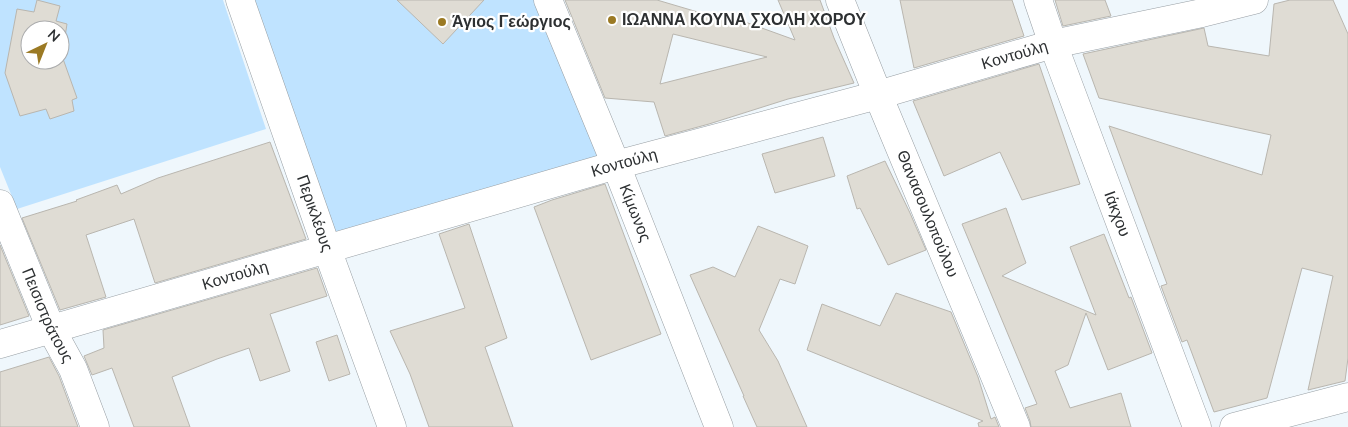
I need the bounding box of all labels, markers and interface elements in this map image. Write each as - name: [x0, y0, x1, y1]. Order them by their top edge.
- place label: ΙΩΑΝΝΑ ΚΟΥΝΑ ΣΧΟΛΗ ΧΟΡΟΥ: [622, 9, 866, 31]
- place label: Άγιος Γεώργιος: [452, 11, 571, 33]
- marker: ΙΩΑΝΝΑ ΚΟΥΝΑ ΣΧΟΛΗ ΧΟΡΟΥ: [606, 14, 618, 26]
- marker: Άγιος Γεώργιος: [436, 16, 448, 28]
- north arrow: [20, 20, 70, 70]
- text: N: [43, 25, 64, 46]
- street label: Κοντούλη: [979, 35, 1050, 75]
- street label: Κοντούλη: [588, 143, 660, 183]
- street label: Θανασουλοπούλου: [891, 147, 964, 281]
- street label: Περικλέους: [291, 172, 338, 255]
- street label: Κίμωνος: [614, 181, 656, 245]
- street label: Ιάκχου: [1098, 188, 1136, 240]
- street label: Κοντούλη: [200, 256, 271, 296]
- street label: Πεισιστράτους: [16, 265, 79, 367]

